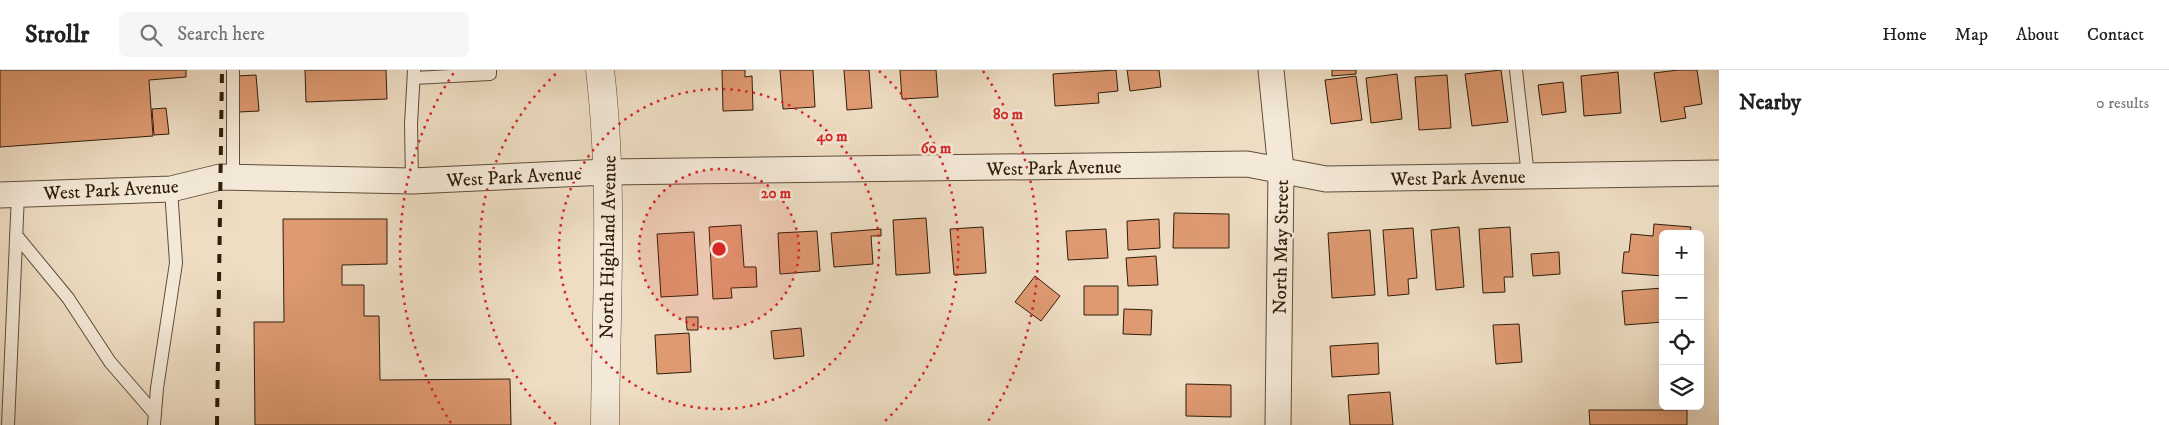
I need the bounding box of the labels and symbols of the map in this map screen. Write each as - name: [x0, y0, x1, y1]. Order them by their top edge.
- text: 80 m: [993, 105, 1024, 124]
- text: 40 m: [815, 127, 848, 146]
- text: 60 m: [921, 139, 952, 158]
- street label: North Highland Avenue: [595, 155, 622, 339]
- street label: West Park Avenue: [985, 156, 1122, 181]
- street label: West Park Avenue: [445, 162, 582, 193]
- street label: West Park Avenue: [1389, 166, 1526, 191]
- street label: West Park Avenue: [42, 175, 179, 206]
- street label: North May Street: [1269, 179, 1294, 315]
- text: 20 m: [761, 184, 792, 203]
- centre of rings: [710, 240, 728, 258]

